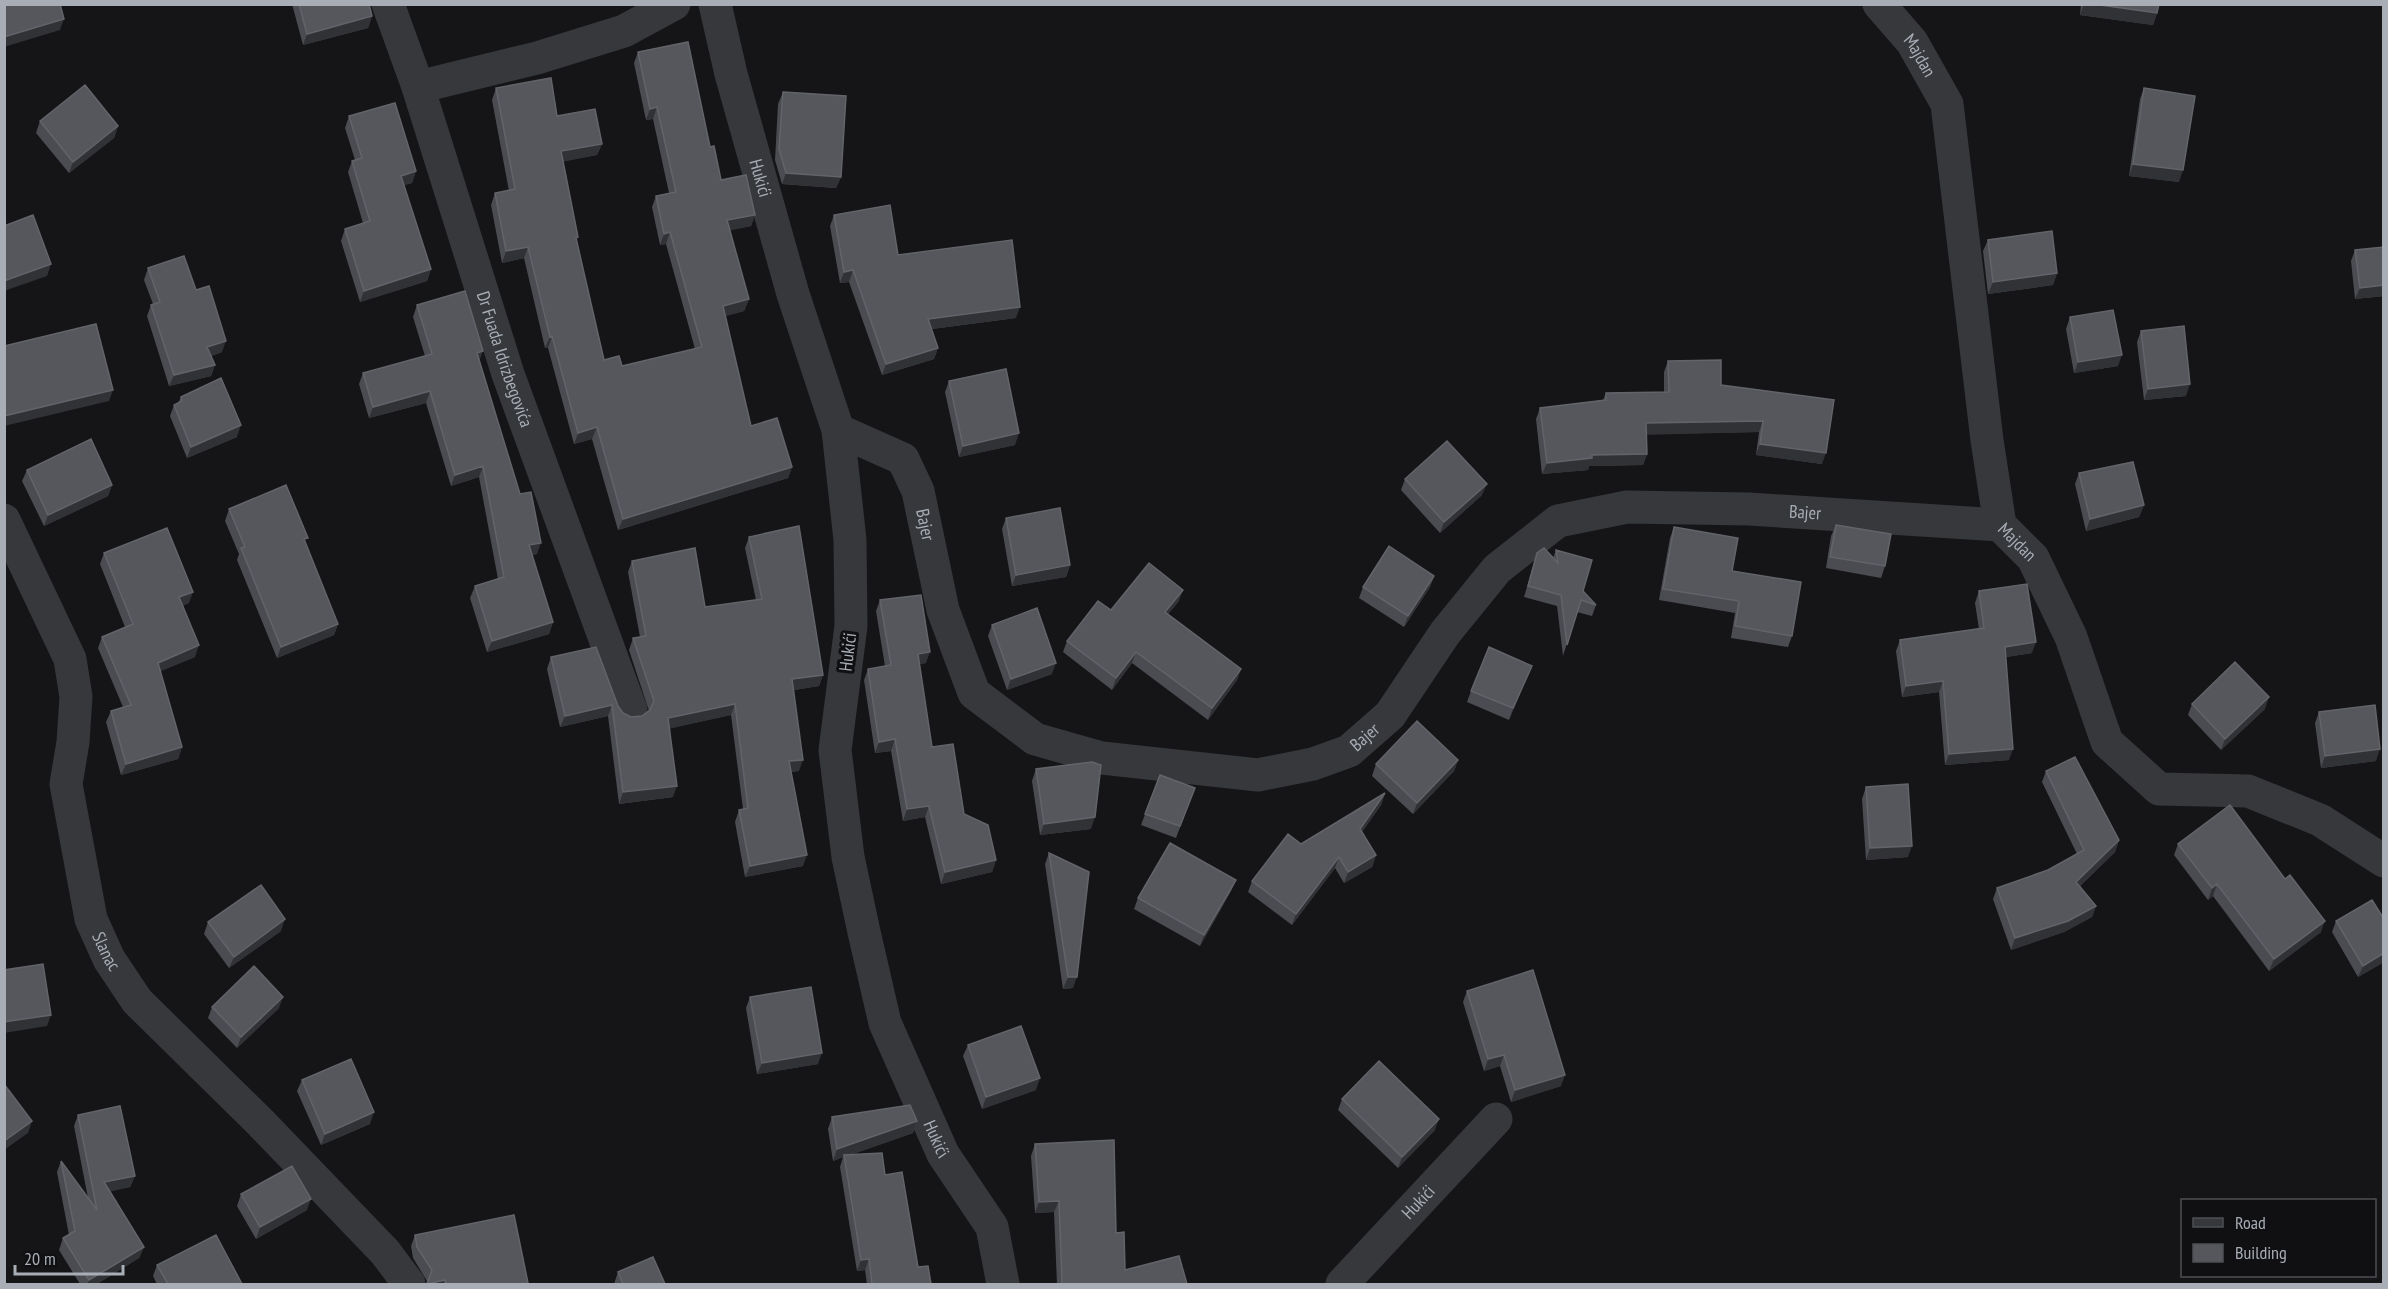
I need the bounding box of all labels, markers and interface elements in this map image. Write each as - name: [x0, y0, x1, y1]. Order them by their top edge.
- street label: Majdan: [1899, 29, 1941, 81]
- street label: Hukići: [745, 156, 777, 200]
- street label: Dr Fuada Idrizbegovića: [472, 288, 538, 430]
- street label: Bajer: [1788, 500, 1822, 525]
- street label: Bajer: [911, 507, 940, 543]
- street label: Majdan: [1993, 517, 2042, 566]
- street label: Hukići: [834, 631, 861, 673]
- street label: Bajer: [1345, 718, 1384, 756]
- street label: Slanac: [87, 928, 126, 976]
- street label: Hukići: [918, 1116, 955, 1163]
- street label: Hukići: [1396, 1180, 1440, 1224]
- legend: [2181, 1199, 2376, 1277]
- text: Road: [2235, 1211, 2266, 1234]
- scale bar: [15, 1238, 123, 1276]
- text: Building: [2235, 1241, 2287, 1264]
- text: 20 m: [24, 1247, 56, 1270]

